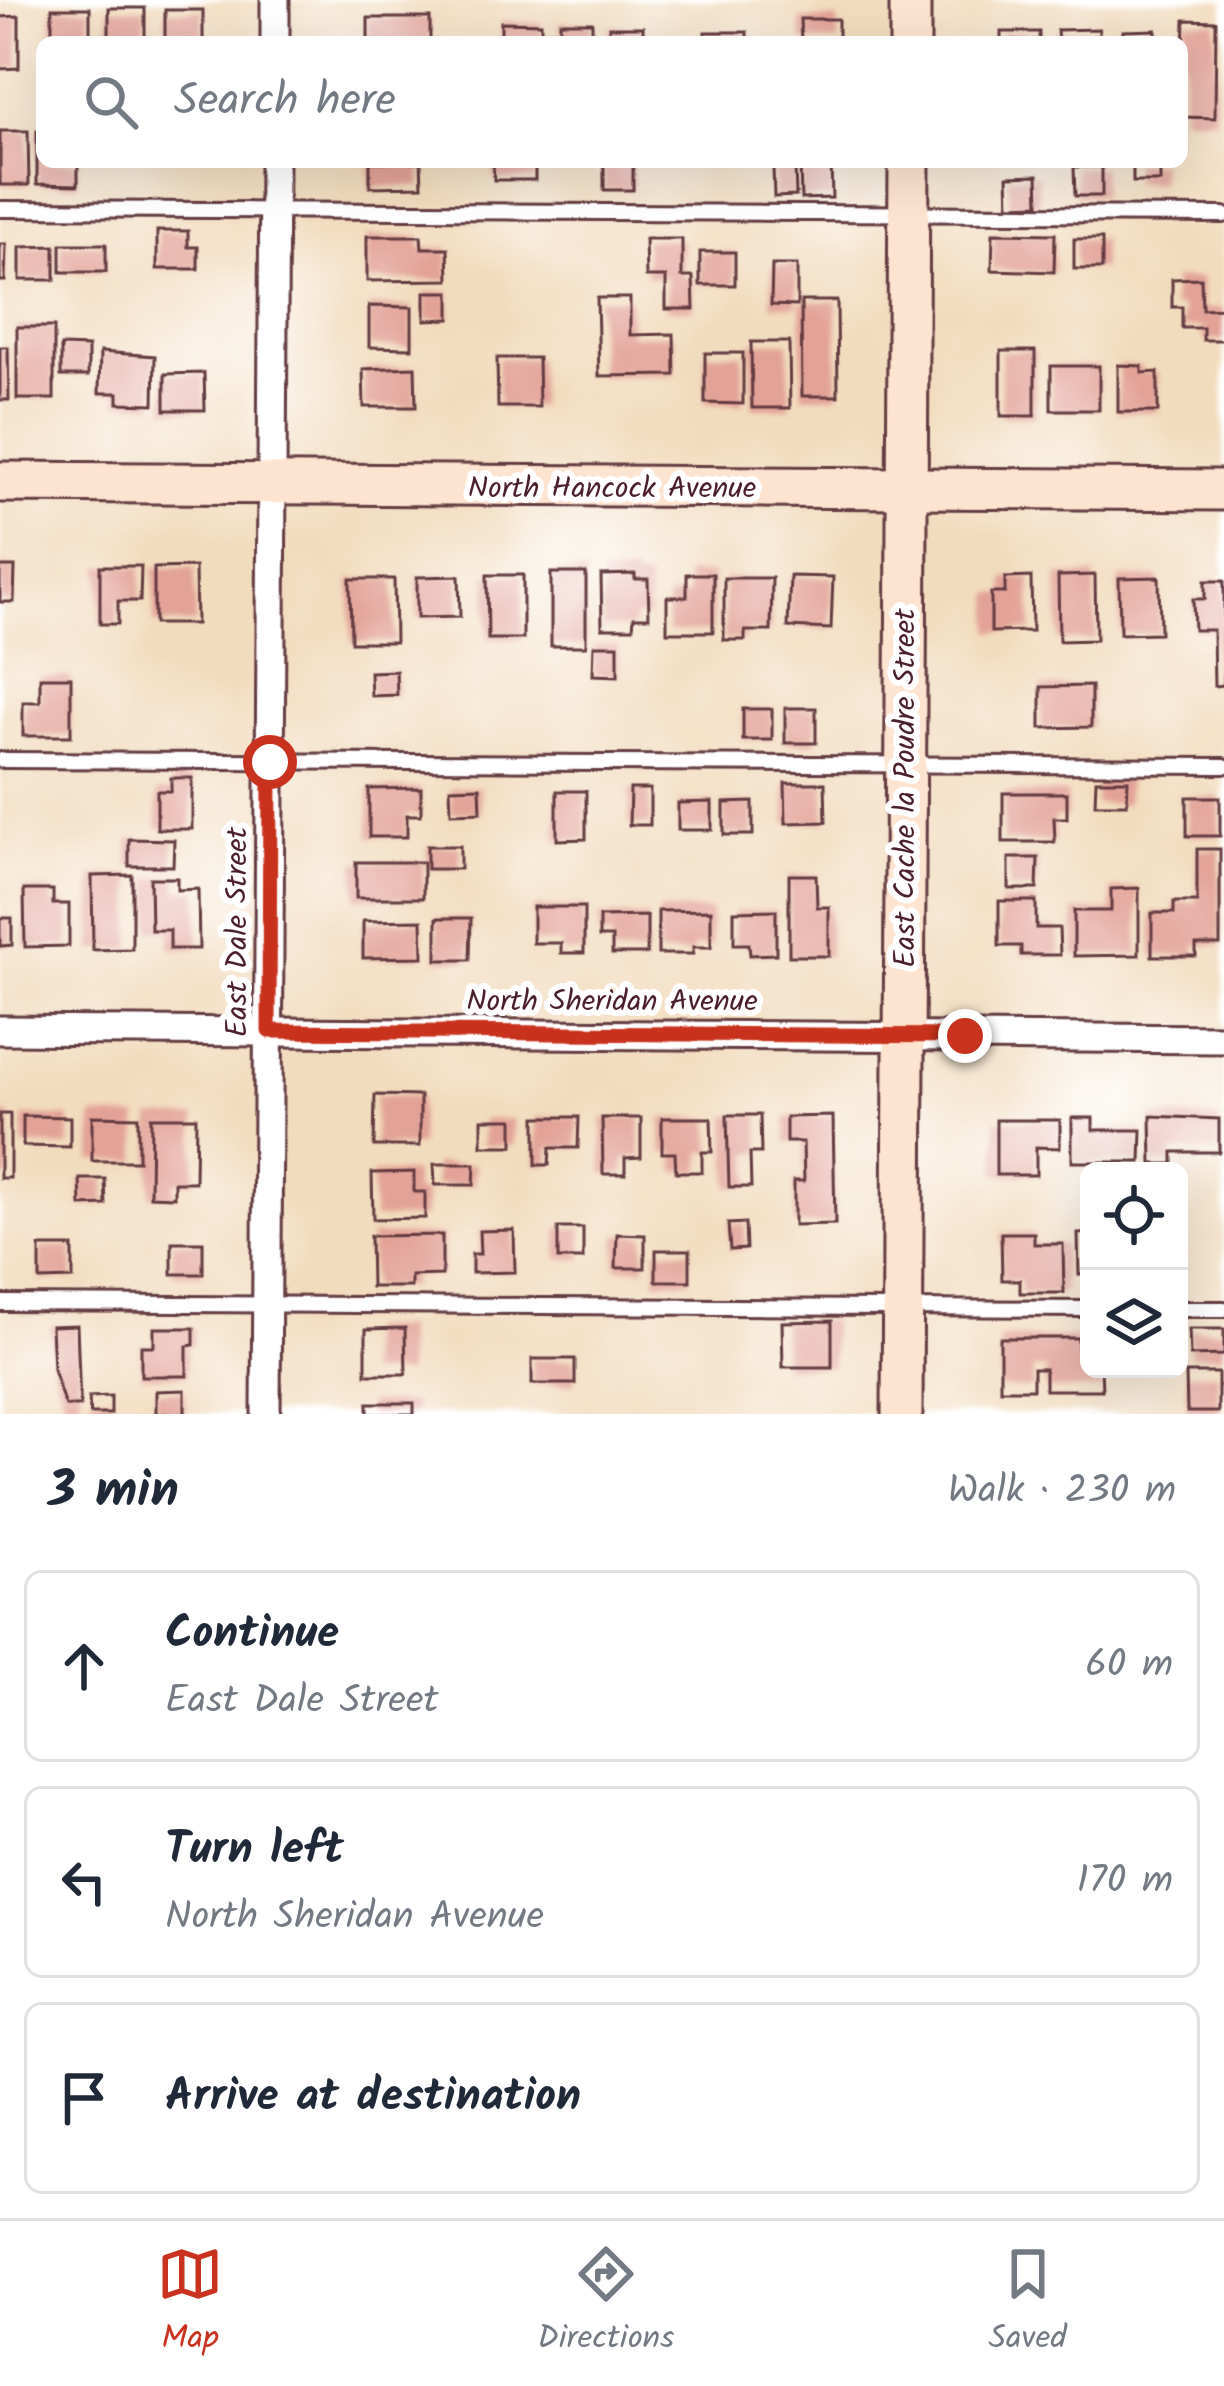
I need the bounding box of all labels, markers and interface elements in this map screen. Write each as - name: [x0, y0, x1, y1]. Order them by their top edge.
- search box: [36, 36, 1188, 168]
- text: Search here: [174, 66, 396, 138]
- icon: search: [78, 69, 144, 135]
- street label: North Hancock Avenue: [468, 465, 756, 513]
- street label: East Cache la Poudre Street: [882, 608, 930, 968]
- route start: [243, 735, 297, 789]
- street label: East Dale Street: [214, 826, 262, 1037]
- street label: North Sheridan Avenue: [466, 978, 758, 1026]
- route end: [938, 1009, 992, 1063]
- map controls: [1080, 1162, 1188, 1378]
- button: locate: [1080, 1162, 1188, 1270]
- button: layers: [1080, 1270, 1188, 1378]
- text: 3 min: [48, 1452, 179, 1533]
- text: Walk · 230 m: [948, 1461, 1176, 1523]
- text: Continue: [165, 1599, 339, 1671]
- icon: ahead: [51, 1633, 117, 1699]
- text: 60 m: [1085, 1635, 1173, 1697]
- text: East Dale Street: [165, 1671, 439, 1733]
- text: Turn left: [165, 1815, 344, 1887]
- icon: left: [51, 1849, 117, 1915]
- text: 170 m: [1077, 1851, 1173, 1913]
- text: North Sheridan Avenue: [165, 1887, 544, 1949]
- text: Arrive at destination: [165, 2062, 581, 2134]
- icon: arrive: [51, 2065, 117, 2131]
- tab: Map: [157, 2241, 223, 2366]
- tab: Directions: [537, 2241, 674, 2366]
- tab: Saved: [989, 2241, 1067, 2366]

